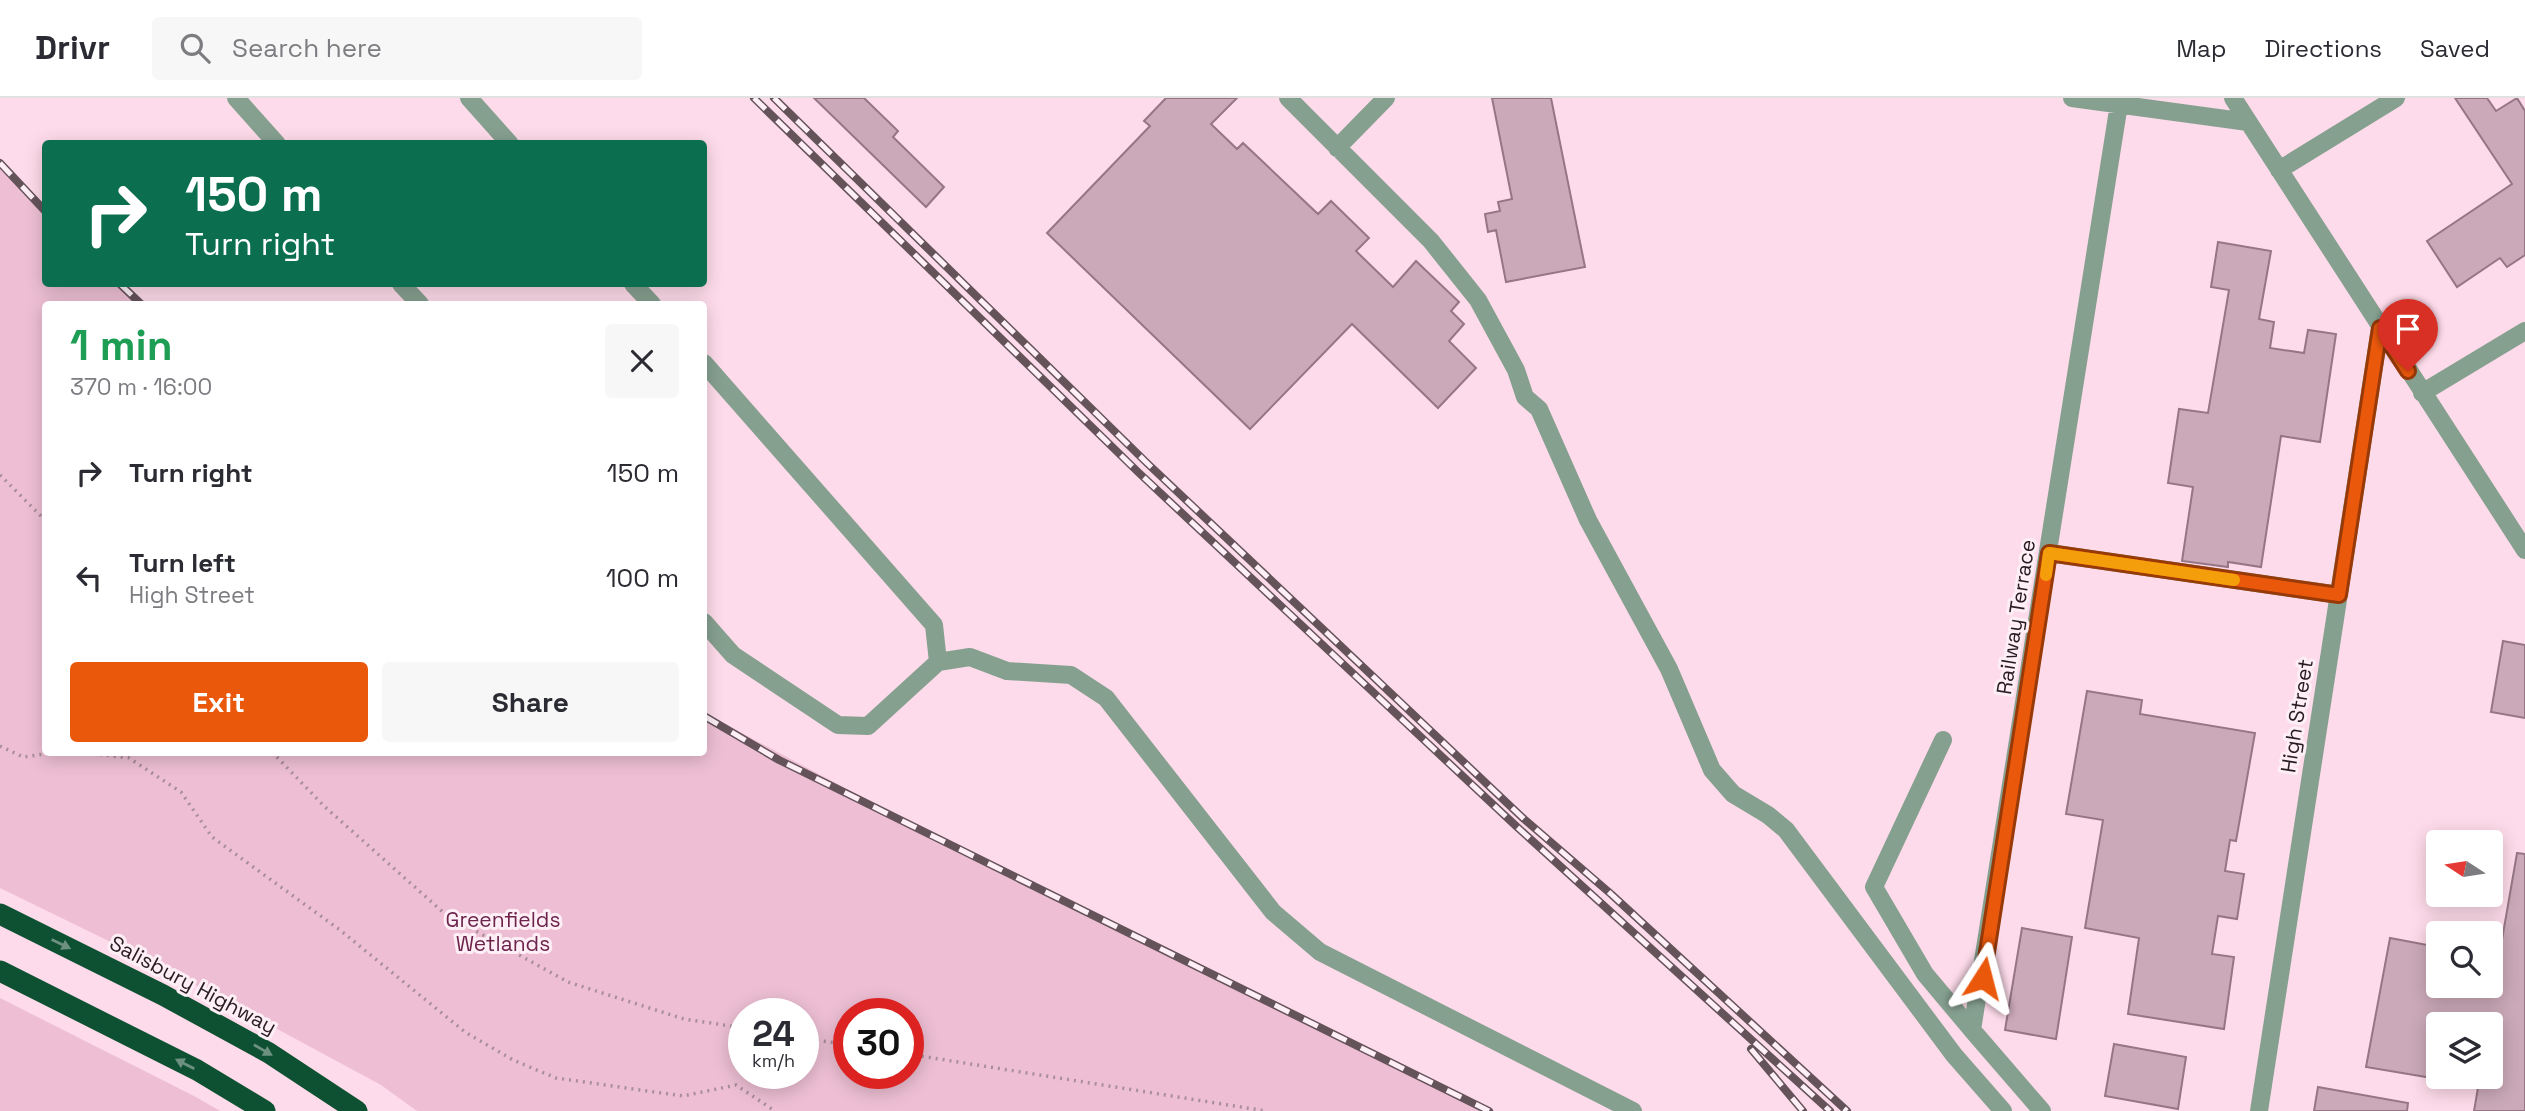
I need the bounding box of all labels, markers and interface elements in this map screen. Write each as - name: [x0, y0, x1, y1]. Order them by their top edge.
- search box: [152, 17, 642, 80]
- text: Drivr: [35, 27, 110, 69]
- icon: search: [176, 29, 214, 67]
- text: Search here: [232, 31, 382, 65]
- text: Map: [2176, 33, 2226, 64]
- text: Directions: [2264, 33, 2382, 64]
- text: Saved: [2420, 33, 2490, 64]
- text: 150 m: [185, 163, 323, 225]
- icon: right: [70, 168, 161, 259]
- text: Turn right: [185, 224, 335, 264]
- pin: [2378, 299, 2438, 371]
- icon: arrive: [2389, 310, 2427, 348]
- text: 1 min: [70, 319, 173, 372]
- button: close: [605, 324, 679, 398]
- text: 370 m · 16:00: [70, 372, 212, 402]
- icon: right: [70, 454, 108, 492]
- text: Turn right: [129, 456, 253, 490]
- text: 150 m: [607, 456, 679, 490]
- street label: Railway Terrace: [1990, 537, 2041, 696]
- text: Turn left: [129, 546, 236, 580]
- icon: left: [70, 559, 108, 597]
- text: 100 m: [606, 561, 679, 595]
- text: High Street: [129, 580, 255, 610]
- street label: High Street: [2274, 657, 2319, 775]
- button: Exit: [70, 662, 368, 742]
- button: Share: [382, 662, 679, 742]
- north arrow: [2426, 830, 2502, 906]
- map controls: [2426, 830, 2503, 1089]
- park label: Greenfields Wetlands: [446, 906, 560, 957]
- button: search: [2426, 921, 2503, 998]
- street label: Salisbury Highway: [105, 929, 281, 1040]
- one-way arrow: [51, 939, 71, 950]
- position arrow: [1946, 941, 2020, 1015]
- speed limit sign: 30: [833, 998, 924, 1089]
- text: 24: [752, 1012, 795, 1056]
- button: layers: [2426, 1012, 2503, 1089]
- one-way arrow: [253, 1043, 272, 1056]
- text: km/h: [752, 1049, 795, 1072]
- one-way arrow: [175, 1059, 195, 1070]

